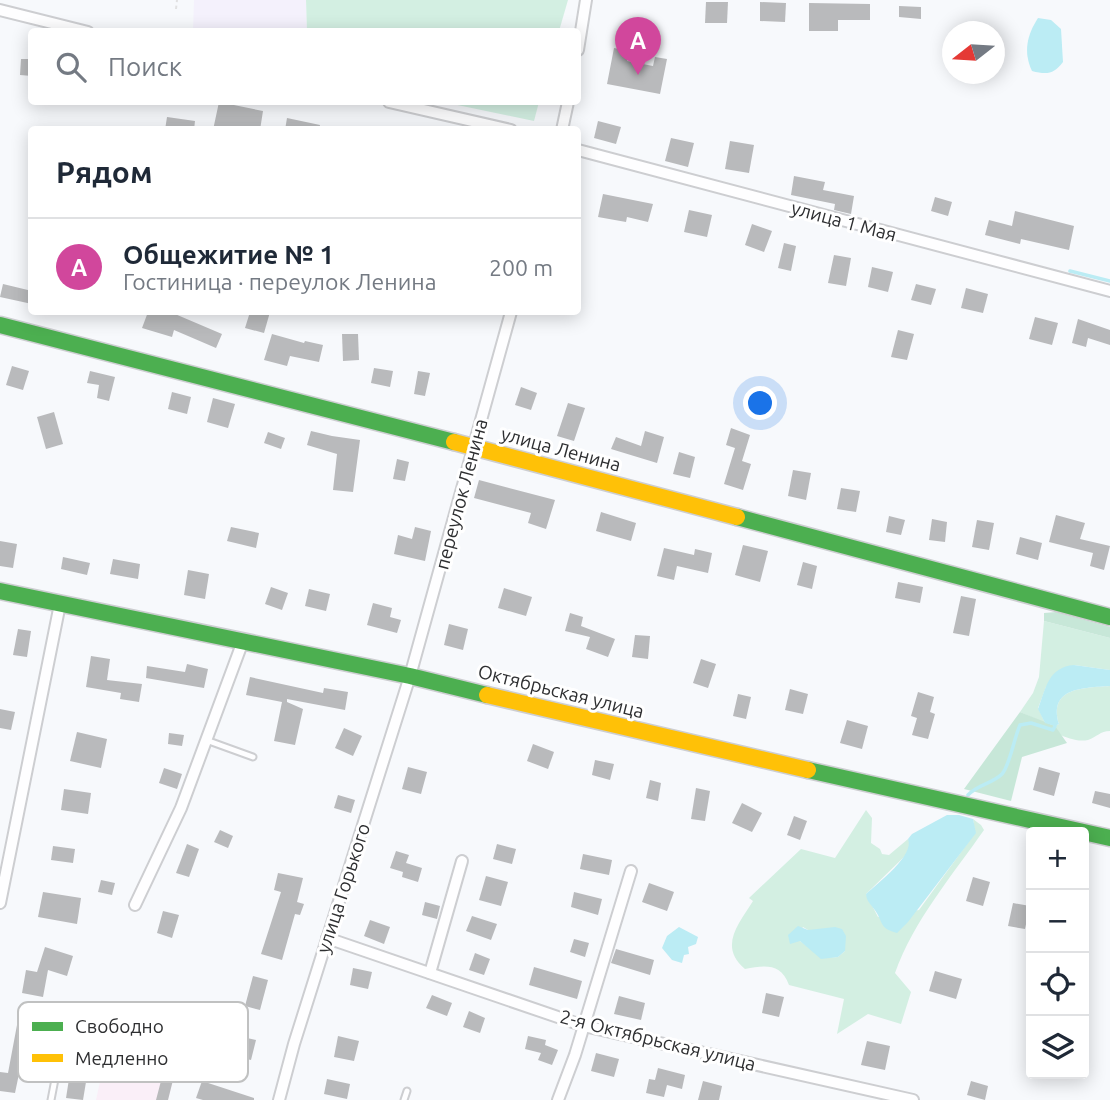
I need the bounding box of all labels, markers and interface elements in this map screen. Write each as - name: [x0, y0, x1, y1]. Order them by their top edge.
- pin: A: [615, 17, 661, 75]
- north arrow: [942, 21, 1005, 84]
- search box: [28, 28, 581, 105]
- icon: search: [52, 48, 90, 86]
- text: Поиск: [108, 52, 182, 81]
- text: Рядом: [56, 155, 152, 189]
- street label: улица 1 Мая: [789, 196, 899, 246]
- text: Общежитие № 1: [123, 240, 334, 269]
- text: A: [71, 255, 87, 280]
- text: 200 m: [489, 255, 553, 280]
- text: Гостиница · переулок Ленина: [123, 269, 437, 294]
- your location: [743, 386, 777, 420]
- street label: переулок Ленина: [430, 416, 492, 572]
- street label: улица Ленина: [499, 422, 623, 476]
- street label: Октябрьская улица: [476, 660, 646, 722]
- street label: улица Горького: [312, 820, 374, 956]
- map controls: [1026, 827, 1089, 1079]
- button: +: [1026, 827, 1089, 890]
- button: −: [1026, 890, 1089, 953]
- button: locate: [1026, 953, 1089, 1016]
- legend: [18, 1002, 248, 1082]
- street label: 2-я Октябрьская улица: [558, 1005, 758, 1075]
- text: Свободно: [75, 1015, 164, 1037]
- button: layers: [1026, 1016, 1089, 1079]
- text: Медленно: [75, 1047, 168, 1069]

